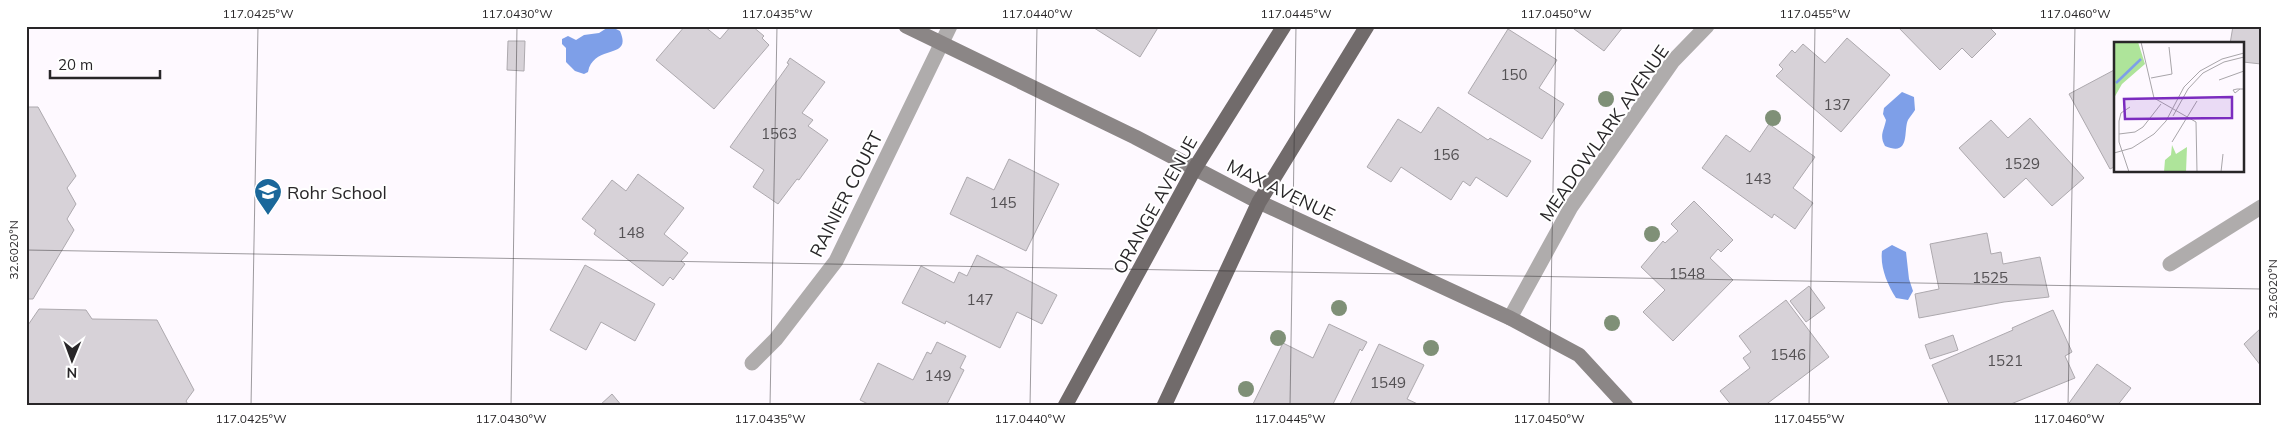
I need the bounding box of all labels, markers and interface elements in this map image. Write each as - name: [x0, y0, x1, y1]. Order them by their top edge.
- text: 117.0425°W: [222, 6, 294, 21]
- text: 117.0430°W: [481, 6, 553, 21]
- text: 117.0435°W: [741, 6, 813, 21]
- text: 117.0440°W: [1001, 6, 1073, 21]
- text: 117.0445°W: [1260, 6, 1332, 21]
- text: 117.0450°W: [1520, 6, 1592, 21]
- text: 117.0455°W: [1779, 6, 1851, 21]
- text: 117.0460°W: [2039, 6, 2111, 21]
- street label: MEADOWLARK AVENUE: [1534, 40, 1674, 226]
- inset map: [2114, 42, 2244, 172]
- scale bar: [50, 48, 160, 80]
- text: 20 m: [58, 55, 93, 74]
- house number: 150: [1500, 65, 1528, 84]
- house number: 137: [1823, 95, 1851, 114]
- house number: 1563: [761, 124, 797, 143]
- street label: RAINIER COURT: [804, 127, 888, 261]
- street label: ORANGE AVENUE: [1108, 132, 1202, 278]
- house number: 156: [1432, 145, 1460, 164]
- street label: MAX AVENUE: [1223, 154, 1339, 226]
- house number: 1529: [2004, 154, 2040, 173]
- house number: 143: [1744, 169, 1772, 188]
- school or university icon: Rohr School: [253, 177, 283, 216]
- place label: Rohr School: [287, 181, 387, 204]
- house number: 145: [989, 193, 1017, 212]
- text: 32.6020°N: [6, 220, 21, 280]
- house number: 148: [617, 223, 645, 242]
- text: 32.6020°N: [2265, 259, 2280, 319]
- house number: 1548: [1669, 264, 1705, 283]
- house number: 1525: [1972, 268, 2008, 287]
- house number: 147: [966, 290, 994, 309]
- north arrow: [48, 334, 98, 384]
- house number: 1546: [1770, 345, 1806, 364]
- house number: 1521: [1987, 351, 2023, 370]
- text: N: [66, 364, 77, 382]
- house number: 149: [924, 366, 952, 385]
- house number: 1549: [1370, 373, 1406, 392]
- text: 117.0425°W: [215, 411, 287, 426]
- text: 117.0430°W: [475, 411, 547, 426]
- text: 117.0435°W: [734, 411, 806, 426]
- text: 117.0440°W: [994, 411, 1066, 426]
- text: 117.0445°W: [1254, 411, 1326, 426]
- text: 117.0450°W: [1513, 411, 1585, 426]
- text: 117.0455°W: [1773, 411, 1845, 426]
- text: 117.0460°W: [2033, 411, 2105, 426]

